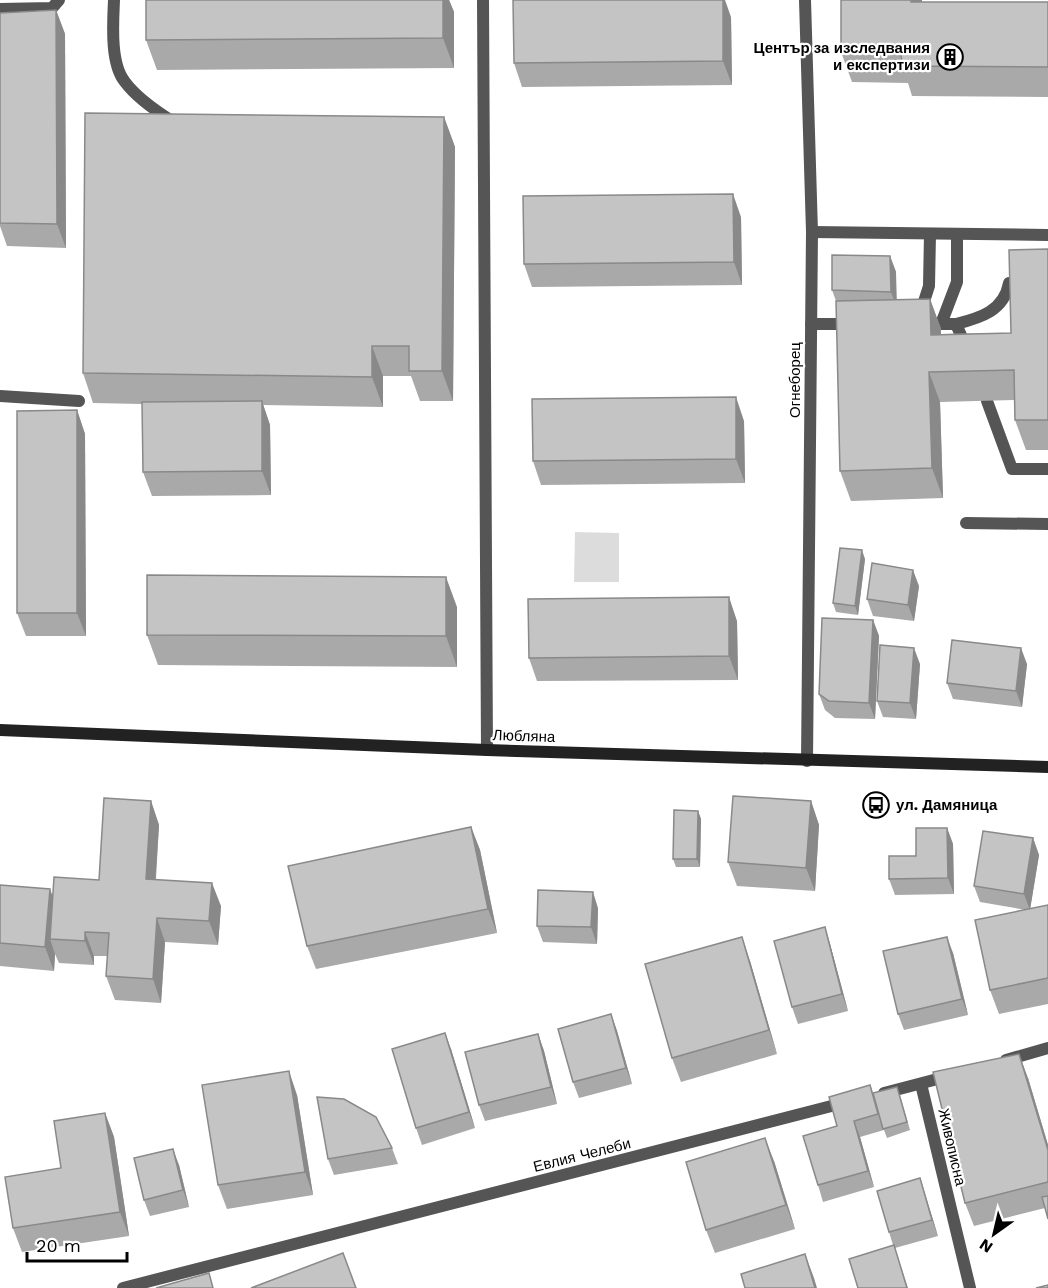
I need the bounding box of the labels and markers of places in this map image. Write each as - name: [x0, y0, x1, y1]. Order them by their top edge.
- place label: Център за изследвания и експертизи: [754, 39, 930, 74]
- building icon: Център за изследвания и експертизи: [935, 42, 965, 72]
- bus stop icon: ул. Дамяница: [861, 790, 891, 820]
- place label: ул. Дамяница: [896, 796, 998, 814]

